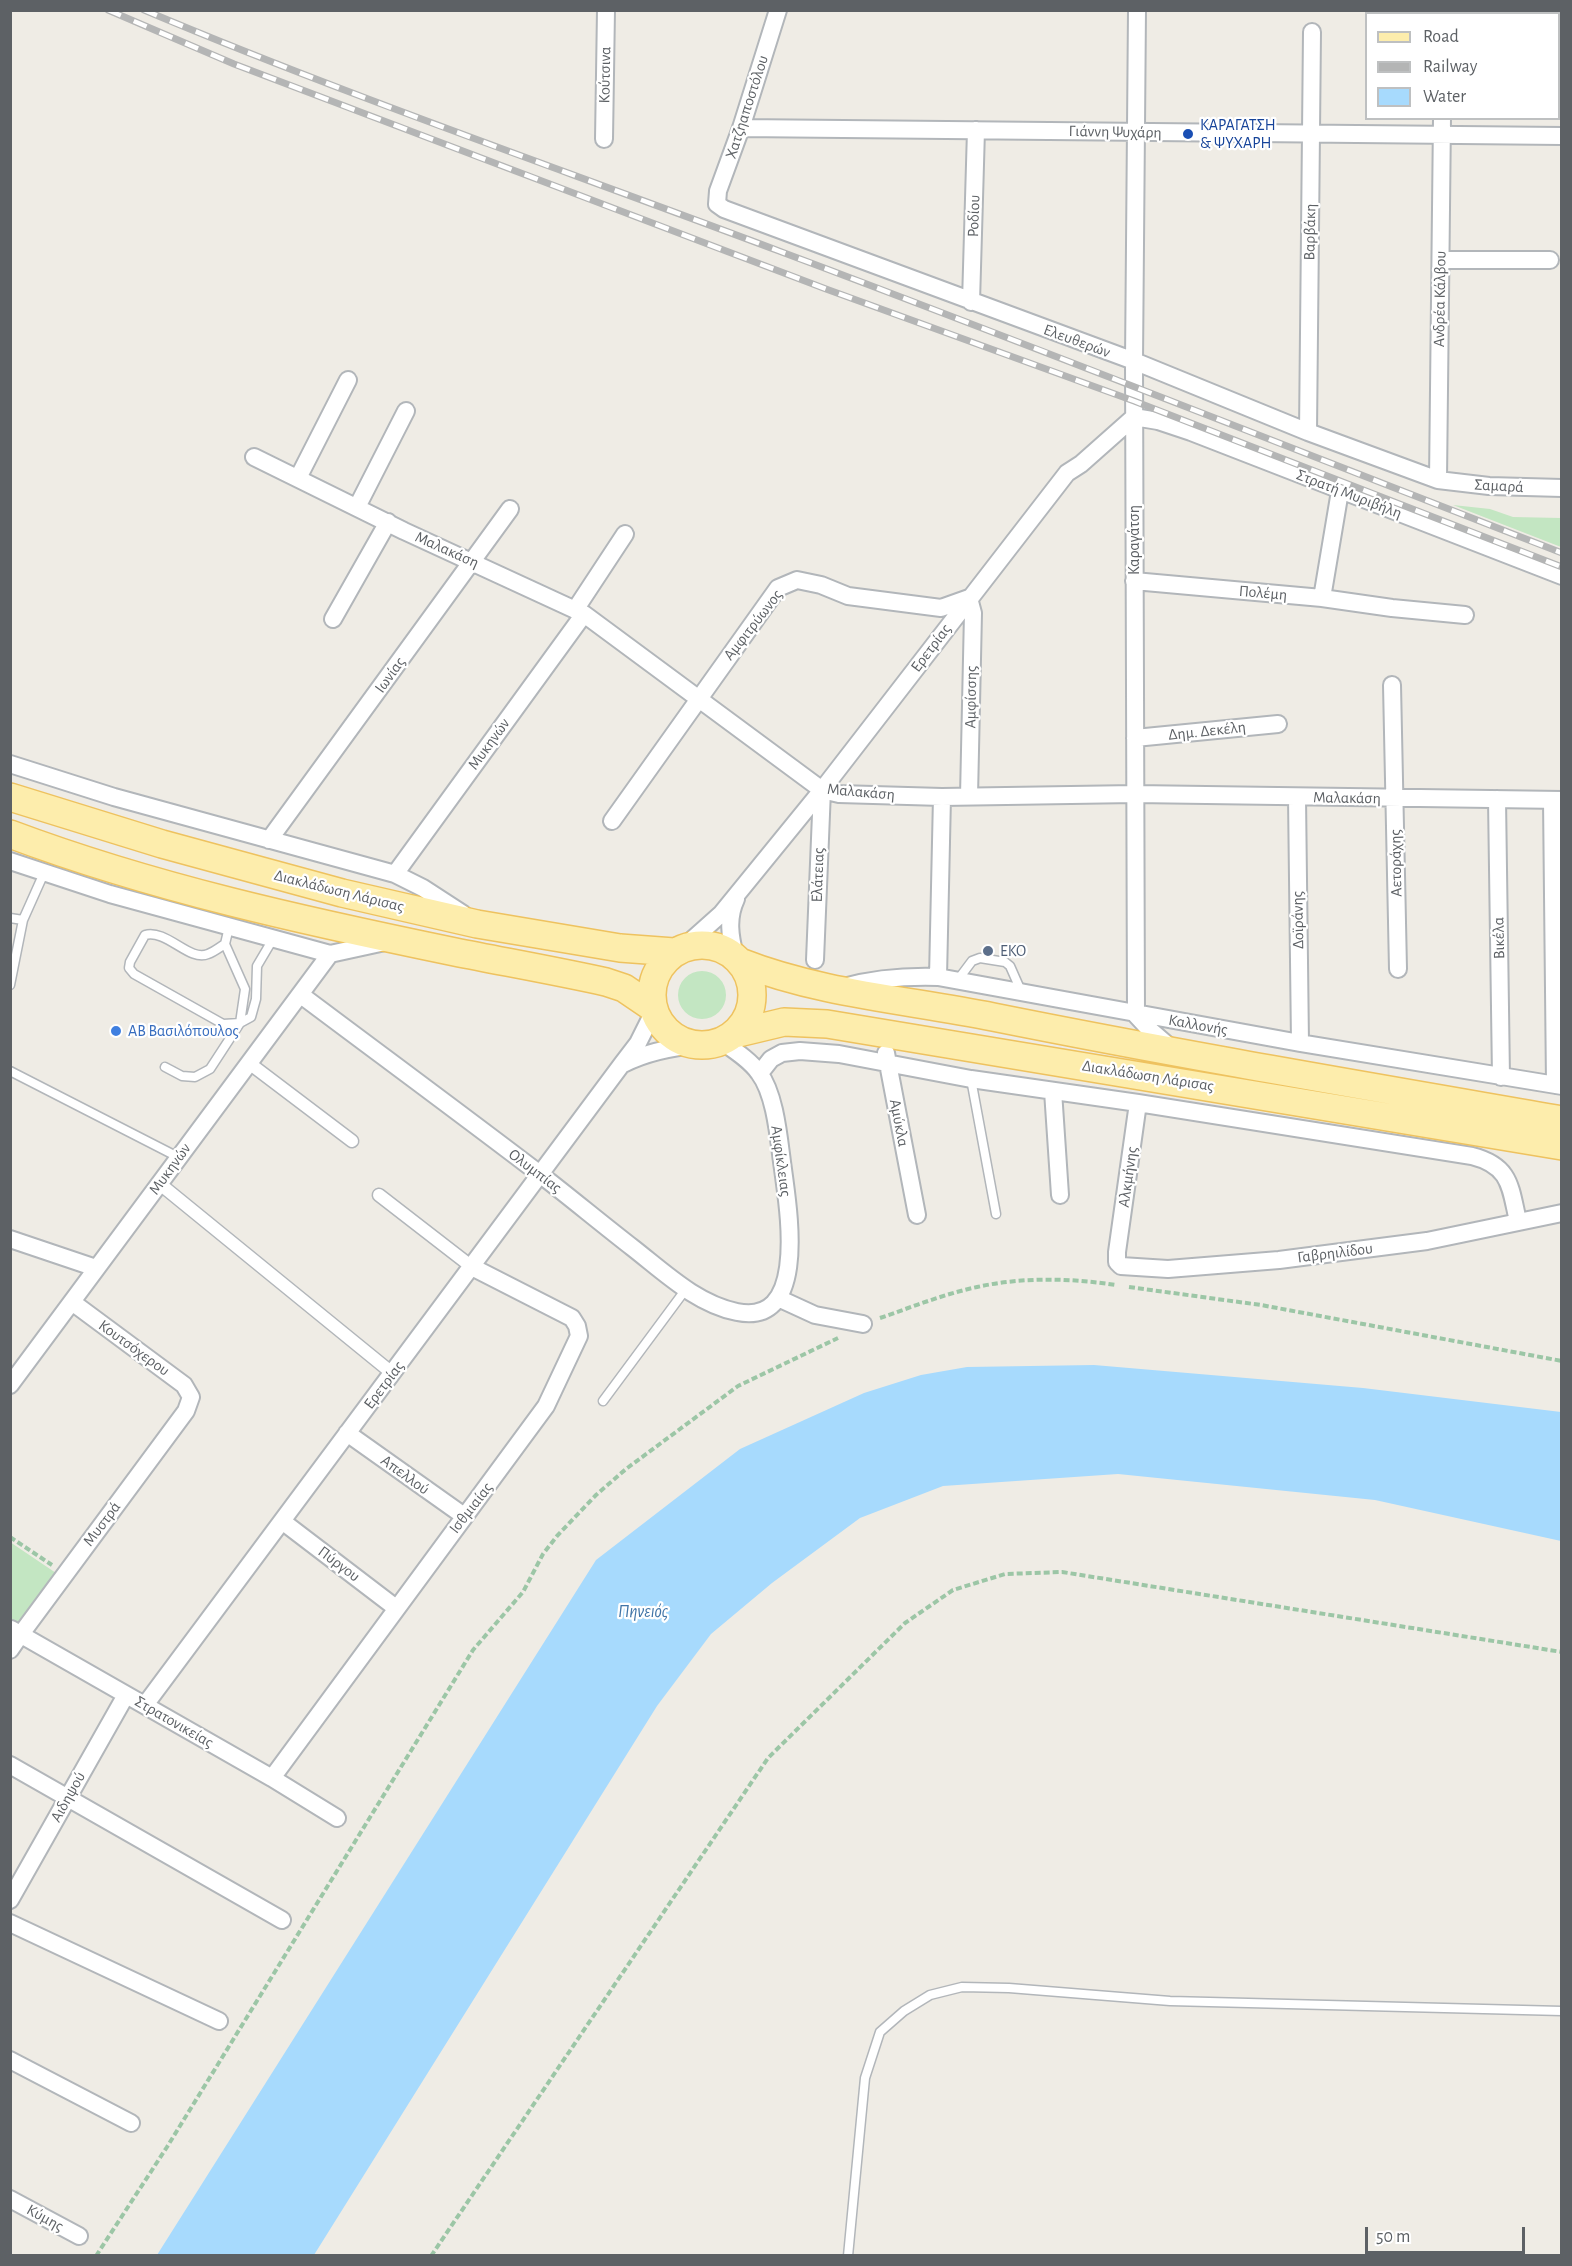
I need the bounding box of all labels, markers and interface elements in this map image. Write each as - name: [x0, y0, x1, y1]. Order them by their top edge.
- legend: [1365, 12, 1560, 120]
- text: Road: [1423, 28, 1459, 46]
- street label: Κούτσινα: [595, 46, 615, 104]
- street label: Χατζηαποστόλου: [721, 53, 773, 161]
- text: Railway: [1423, 58, 1477, 76]
- text: Water: [1423, 88, 1466, 106]
- place label: ΚΑΡΑΓΑΤΣΗ & ΨΥΧΑΡΗ: [1200, 115, 1276, 153]
- street label: Γιάννη Ψυχάρη: [1068, 122, 1162, 142]
- marker: ΚΑΡΑΓΑΤΣΗ & ΨΥΧΑΡΗ: [1181, 127, 1195, 141]
- street label: Ροδίου: [964, 194, 984, 238]
- street label: Βαρβάκη: [1300, 203, 1320, 261]
- street label: Ανδρέα Κάλβου: [1430, 251, 1450, 347]
- street label: Ελευθερών: [1041, 320, 1113, 362]
- street label: Στρατή Μυριβήλη: [1293, 465, 1405, 523]
- street label: Σαμαρά: [1474, 475, 1524, 497]
- street label: Καραγάτση: [1124, 505, 1144, 575]
- street label: Μαλακάση: [412, 527, 482, 573]
- street label: Πολέμη: [1238, 581, 1288, 605]
- street label: Αμφιτρύωνος: [719, 586, 787, 664]
- street label: Ερετρίας: [907, 620, 955, 676]
- street label: Ιωνίας: [370, 653, 410, 697]
- street label: Αμφίσσης: [961, 666, 981, 728]
- street label: Μυκηνών: [464, 714, 514, 774]
- street label: Δημ. Δεκέλη: [1167, 717, 1247, 745]
- street label: Μαλακάση: [826, 779, 896, 805]
- street label: Μαλακάση: [1313, 788, 1381, 808]
- street label: Αετοράχης: [1386, 829, 1406, 897]
- street label: Ελάτειας: [807, 847, 829, 903]
- street label: Διακλάδωση Λάρισας: [272, 866, 406, 916]
- street label: Δοϊράνης: [1288, 891, 1308, 949]
- street label: Βικέλα: [1489, 917, 1509, 959]
- place label: EKO: [1000, 941, 1026, 961]
- marker: EKO: [981, 944, 995, 958]
- street label: Καλλoνής: [1167, 1010, 1229, 1040]
- place label: ΑΒ Βασιλόπουλος: [128, 1021, 239, 1041]
- marker: ΑΒ Βασιλόπουλος: [109, 1024, 123, 1038]
- street label: Διακλάδωση Λάρισας: [1081, 1056, 1215, 1096]
- street label: Αμύκλα: [885, 1098, 913, 1148]
- street label: Αμφίκλειας: [767, 1124, 795, 1198]
- street label: Μυκηνών: [145, 1139, 195, 1199]
- street label: Ολυμπίας: [505, 1145, 565, 1197]
- street label: Αλκμήνης: [1114, 1145, 1142, 1209]
- street label: Γαβρηιλίδου: [1296, 1239, 1374, 1267]
- street label: Κουτσόχερου: [95, 1316, 173, 1380]
- street label: Ερετρίας: [360, 1357, 408, 1413]
- street label: Απελλού: [377, 1451, 433, 1499]
- street label: Ισθμιαίας: [445, 1479, 497, 1537]
- street label: Μυστρά: [79, 1498, 125, 1550]
- street label: Πύργου: [314, 1542, 364, 1586]
- water label: Πηνειός: [618, 1601, 668, 1623]
- street label: Στρατονικείας: [131, 1692, 217, 1752]
- street label: Αιδηψού: [46, 1768, 90, 1826]
- street label: Κύμης: [23, 2200, 67, 2236]
- scale bar: [1368, 2215, 1528, 2253]
- text: 50 m: [1376, 2228, 1410, 2246]

